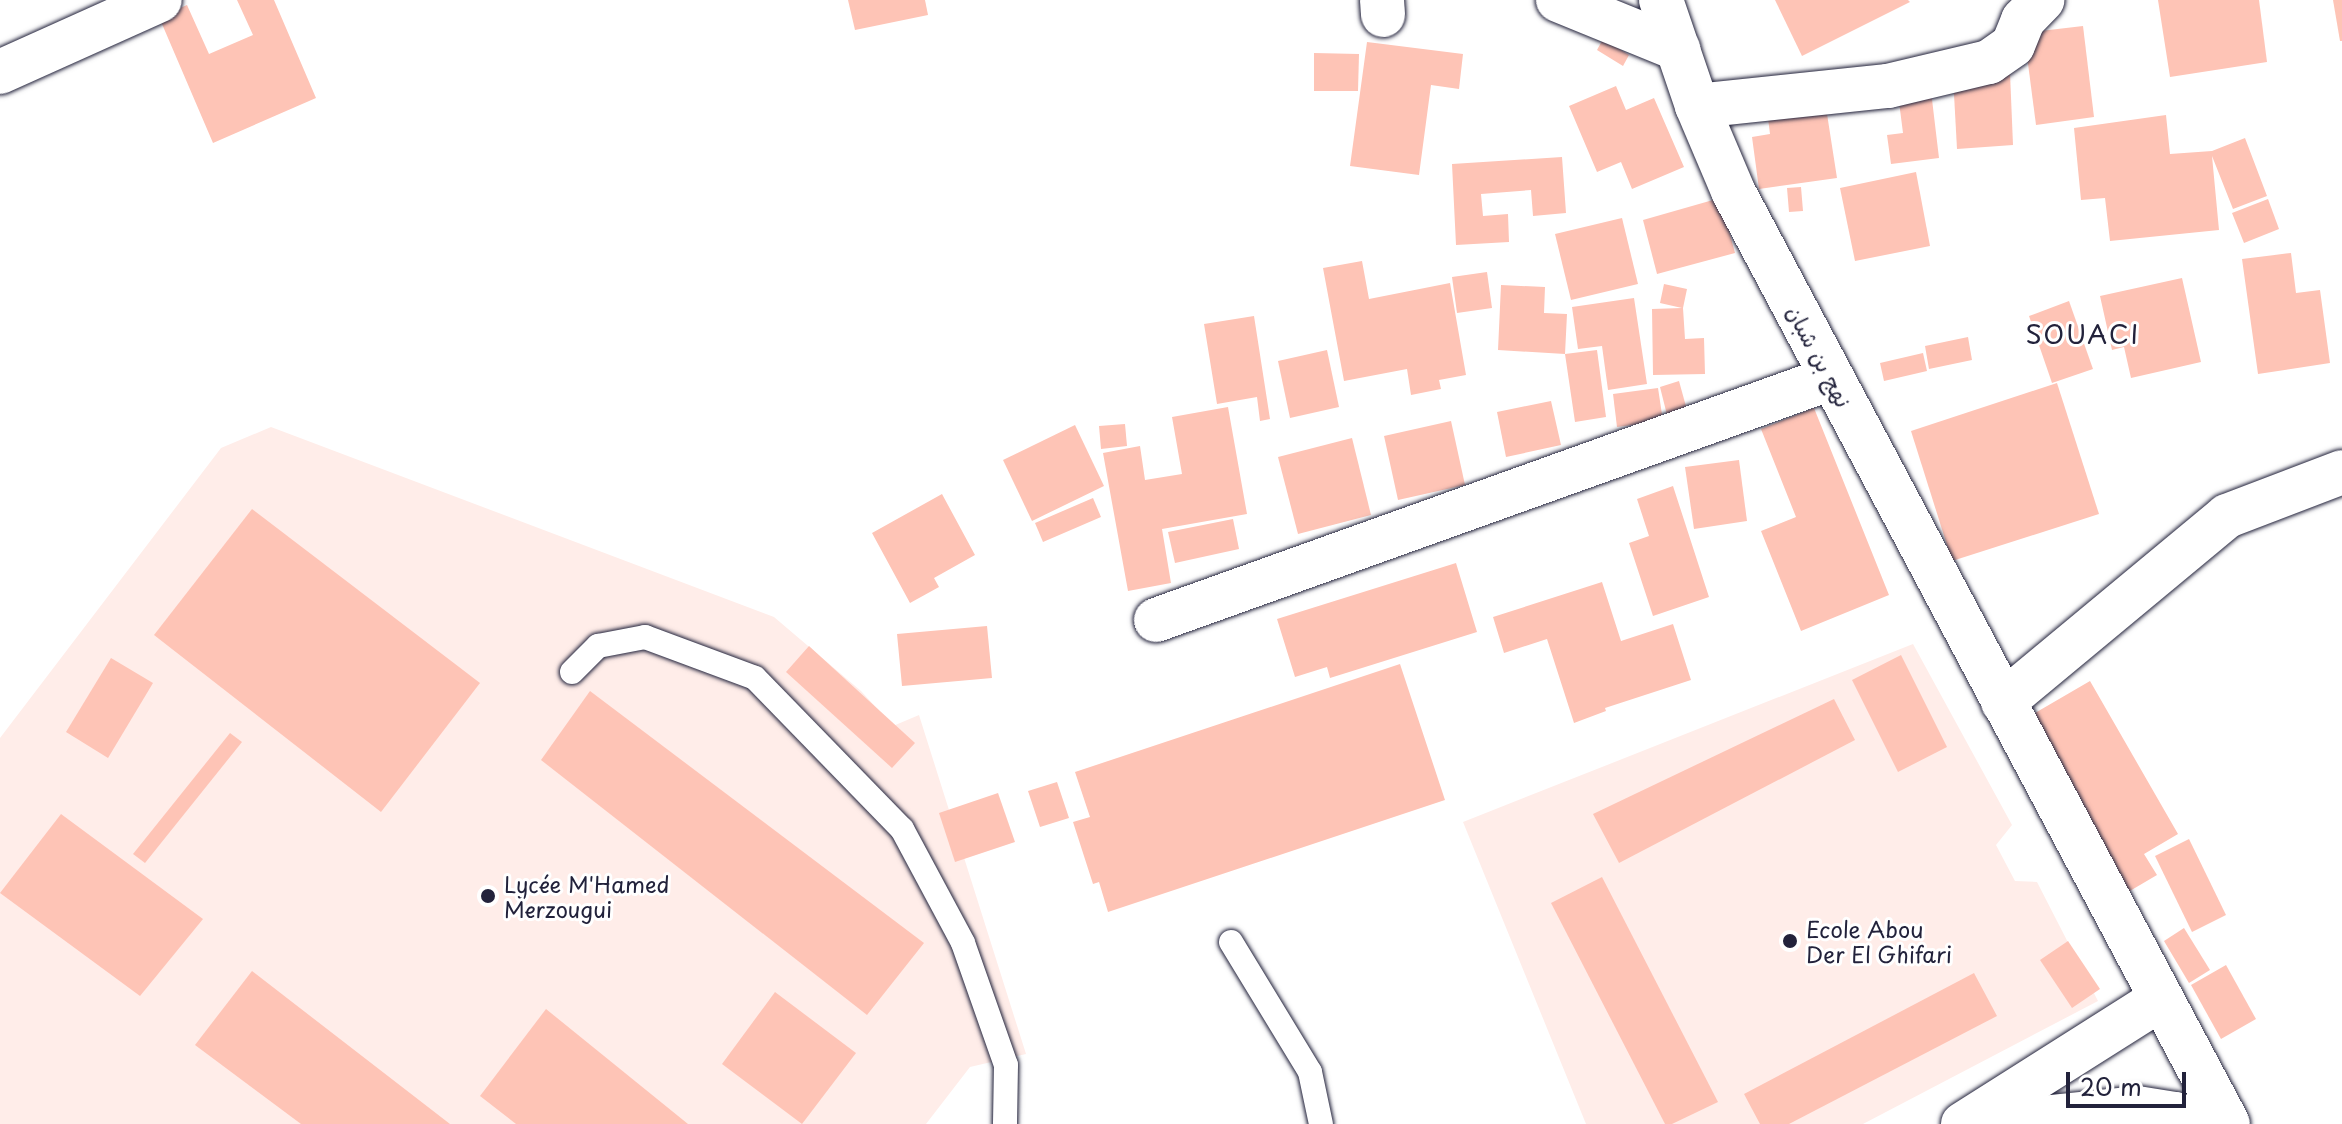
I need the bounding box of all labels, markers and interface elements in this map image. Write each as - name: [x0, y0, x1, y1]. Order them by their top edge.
- street label: نهج بن شبان: [1782, 300, 1858, 412]
- district label: SOUACI: [2026, 318, 2140, 350]
- place label: Lycée M'Hamed Merzougui: [504, 870, 672, 922]
- marker: Lycée M'Hamed Merzougui: [479, 887, 497, 905]
- place label: Ecole Abou Der El Ghifari: [1806, 915, 1954, 966]
- marker: Ecole Abou Der El Ghifari: [1781, 932, 1799, 950]
- scale bar: [2070, 1056, 2190, 1106]
- text: 20 m: [2080, 1068, 2142, 1104]

